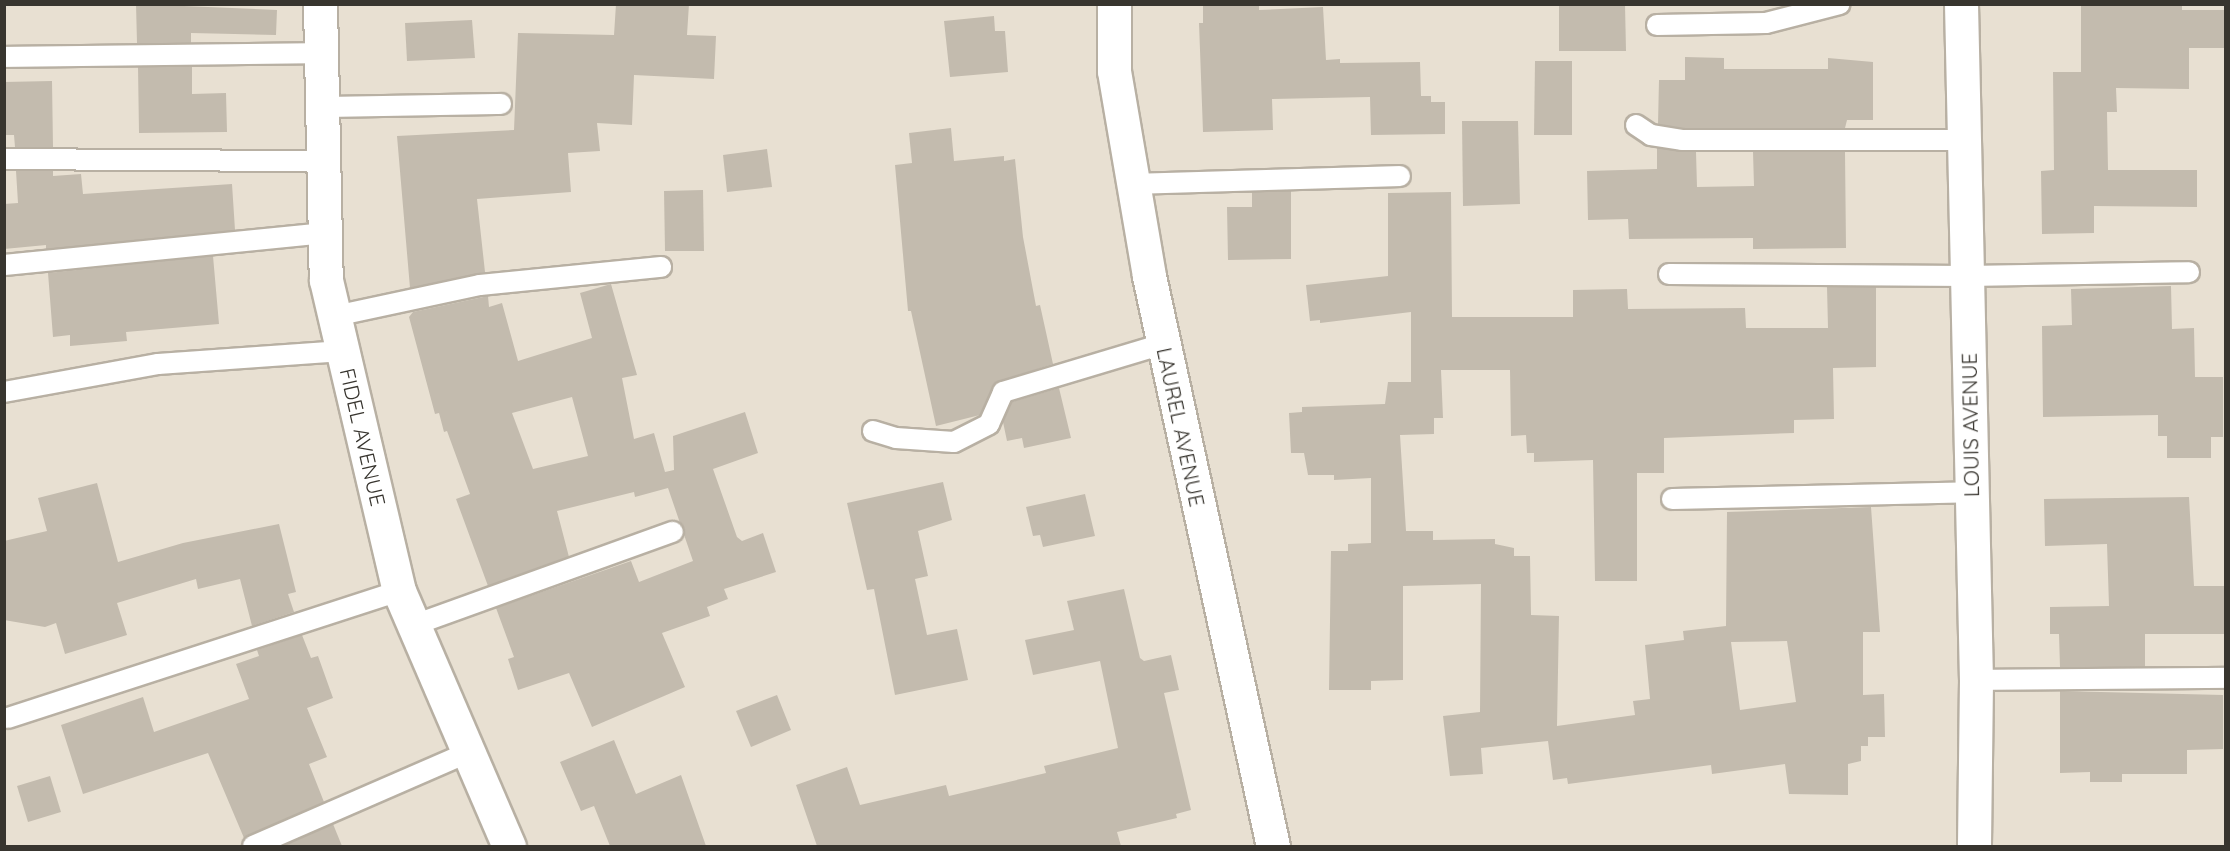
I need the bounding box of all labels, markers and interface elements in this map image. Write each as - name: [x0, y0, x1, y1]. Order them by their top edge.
- street label: LAUREL AVENUE: [1152, 345, 1210, 509]
- street label: LOUIS AVENUE: [1956, 353, 1984, 497]
- street label: FIDEL AVENUE: [335, 366, 391, 508]

